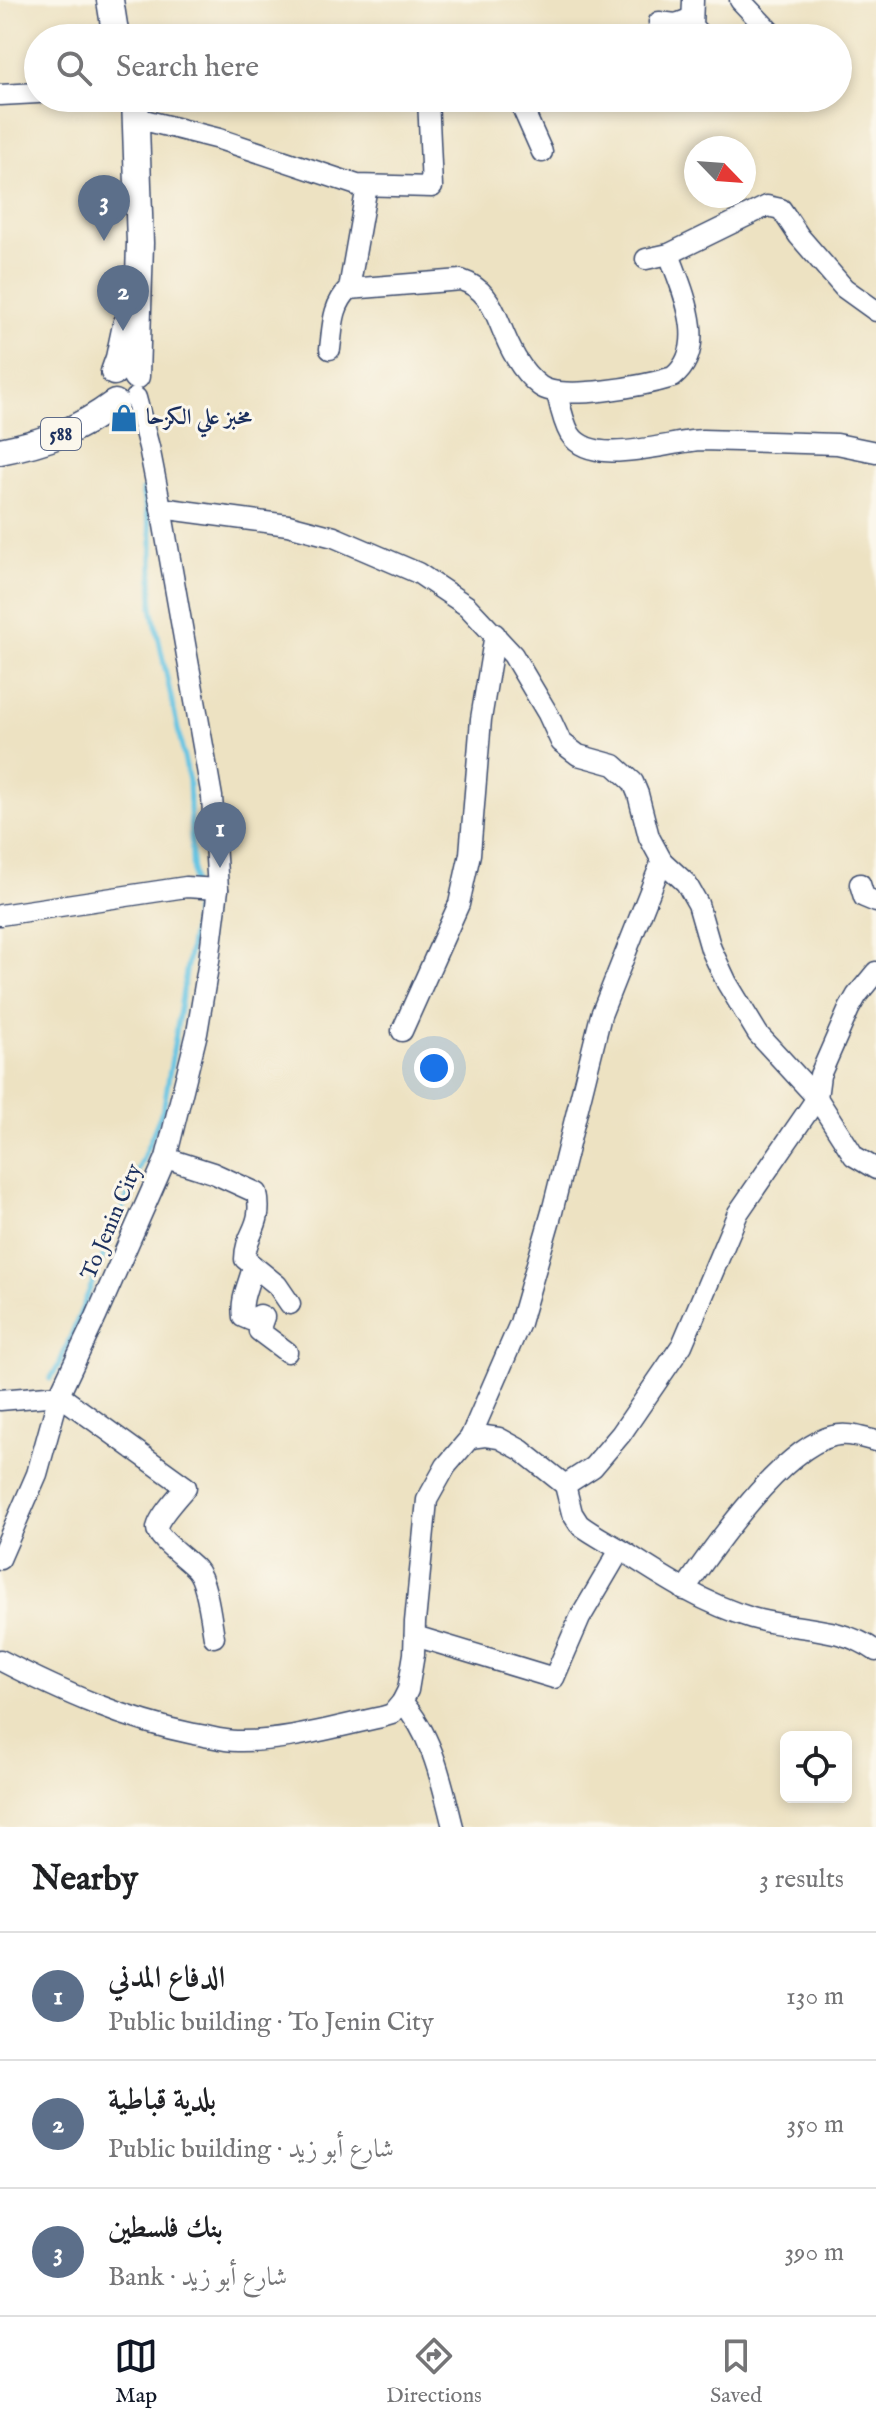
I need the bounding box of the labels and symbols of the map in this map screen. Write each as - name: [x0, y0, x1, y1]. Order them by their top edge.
- north arrow: [684, 136, 756, 208]
- pin: 3: [78, 175, 130, 241]
- pin: 2: [97, 265, 149, 331]
- shop icon: مخبز علي الكزحا: [109, 403, 139, 433]
- place label: مخبز علي الكزحا: [146, 404, 252, 438]
- road number: 588: [41, 418, 81, 450]
- pin: 1: [194, 802, 246, 868]
- your location: [414, 1048, 454, 1088]
- street label: To Jenin City: [75, 1160, 149, 1284]

